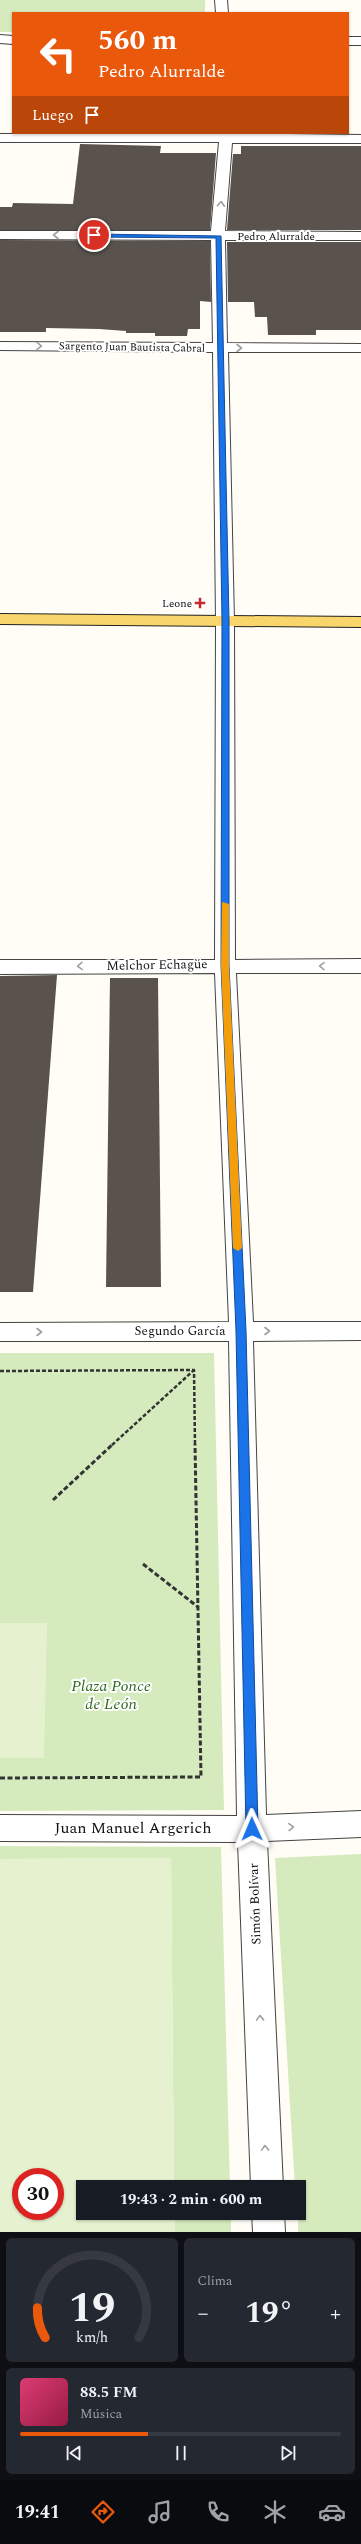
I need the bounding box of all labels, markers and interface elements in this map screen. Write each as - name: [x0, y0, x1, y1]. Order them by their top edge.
- text: 560 m: [98, 19, 177, 62]
- icon: left: [32, 28, 84, 80]
- text: Pedro Alurralde: [98, 58, 225, 85]
- text: Luego: [32, 104, 73, 127]
- icon: arrive: [81, 104, 103, 126]
- one-way arrow: [216, 201, 225, 207]
- pin: [77, 218, 111, 252]
- icon: arrive: [83, 224, 105, 246]
- street label: Pedro Alurralde: [237, 228, 315, 245]
- one-way arrow: [53, 231, 59, 239]
- street label: Sargento Juan Bautista Cabral: [59, 337, 205, 357]
- one-way arrow: [36, 342, 42, 350]
- one-way arrow: [236, 344, 242, 352]
- place label: Leone: [162, 595, 192, 612]
- marker: Leone: [195, 598, 205, 608]
- street label: Melchor Echagüe: [106, 954, 208, 976]
- one-way arrow: [77, 962, 83, 970]
- one-way arrow: [319, 962, 325, 970]
- street label: Segundo García: [134, 1321, 226, 1341]
- one-way arrow: [264, 1327, 270, 1335]
- one-way arrow: [36, 1328, 42, 1336]
- park label: Plaza Ponce de León: [71, 1674, 151, 1716]
- position arrow: [231, 1808, 273, 1850]
- street label: Juan Manuel Argerich: [54, 1816, 212, 1840]
- one-way arrow: [288, 1823, 294, 1831]
- street label: Simón Bolívar: [244, 1863, 266, 1945]
- one-way arrow: [255, 2015, 264, 2021]
- one-way arrow: [261, 2145, 270, 2151]
- speed limit sign: 30: [12, 2168, 64, 2220]
- text: 19:43 · 2 min · 600 m: [120, 2188, 262, 2211]
- text: Clima: [198, 2271, 232, 2291]
- text: 19: [68, 2277, 115, 2340]
- text: 19°: [245, 2290, 294, 2336]
- text: −: [198, 2297, 209, 2330]
- text: +: [330, 2297, 341, 2330]
- text: km/h: [76, 2327, 108, 2349]
- text: 88.5 FM: [80, 2381, 137, 2404]
- text: Música: [80, 2404, 122, 2424]
- icon: previous: [63, 2442, 85, 2464]
- icon: pause: [170, 2442, 192, 2464]
- icon: next: [277, 2442, 299, 2464]
- icon: directions: [89, 2498, 117, 2526]
- icon: music: [146, 2498, 174, 2526]
- icon: phone: [204, 2498, 232, 2526]
- icon: climate: [261, 2498, 289, 2526]
- icon: car: [318, 2498, 346, 2526]
- text: 19:41: [15, 2499, 60, 2526]

